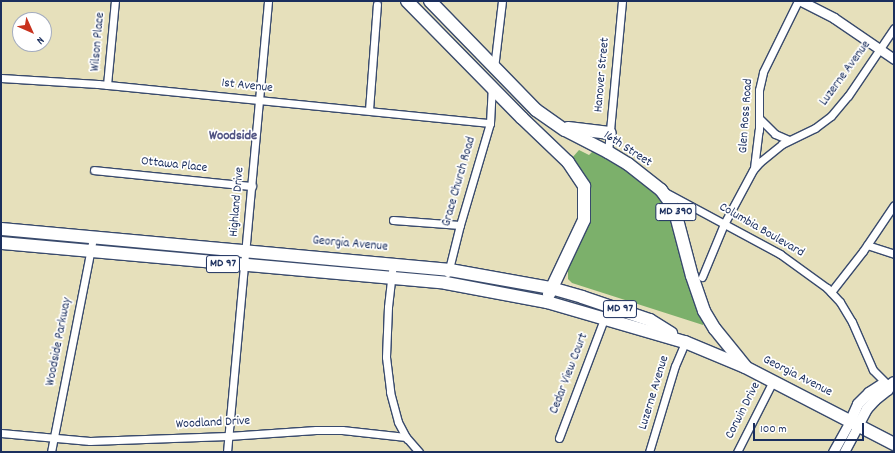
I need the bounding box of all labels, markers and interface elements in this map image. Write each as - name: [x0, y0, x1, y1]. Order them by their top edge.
- north arrow: [12, 12, 52, 52]
- street label: Wilson Place: [89, 12, 109, 72]
- text: N: [32, 32, 47, 47]
- street label: Hanover Street: [592, 37, 614, 113]
- street label: Luzerne Avenue: [817, 38, 875, 110]
- street label: 1st Avenue: [220, 77, 274, 97]
- street label: Glen Ross Road: [737, 78, 757, 154]
- district label: Woodside: [209, 128, 257, 144]
- street label: 16th Street: [600, 129, 654, 171]
- street label: Grace Church Road: [440, 135, 480, 229]
- street label: Ottawa Place: [140, 155, 208, 177]
- street label: Highland Drive: [227, 166, 249, 238]
- street label: Columbia Boulevard: [716, 200, 806, 262]
- road number: MD 390: [655, 202, 697, 222]
- street label: Georgia Avenue: [312, 234, 388, 256]
- road number: MD 97: [205, 254, 241, 274]
- street label: Woodside Parkway: [44, 297, 76, 387]
- road number: MD 97: [602, 299, 638, 319]
- street label: Cedar View Court: [547, 331, 593, 417]
- street label: Georgia Avenue: [760, 353, 834, 401]
- street label: Luzerne Avenue: [636, 354, 674, 432]
- street label: Corwin Drive: [723, 380, 765, 442]
- street label: Woodland Drive: [175, 414, 251, 434]
- scale bar: [755, 415, 866, 441]
- text: 100 m: [760, 421, 787, 438]

